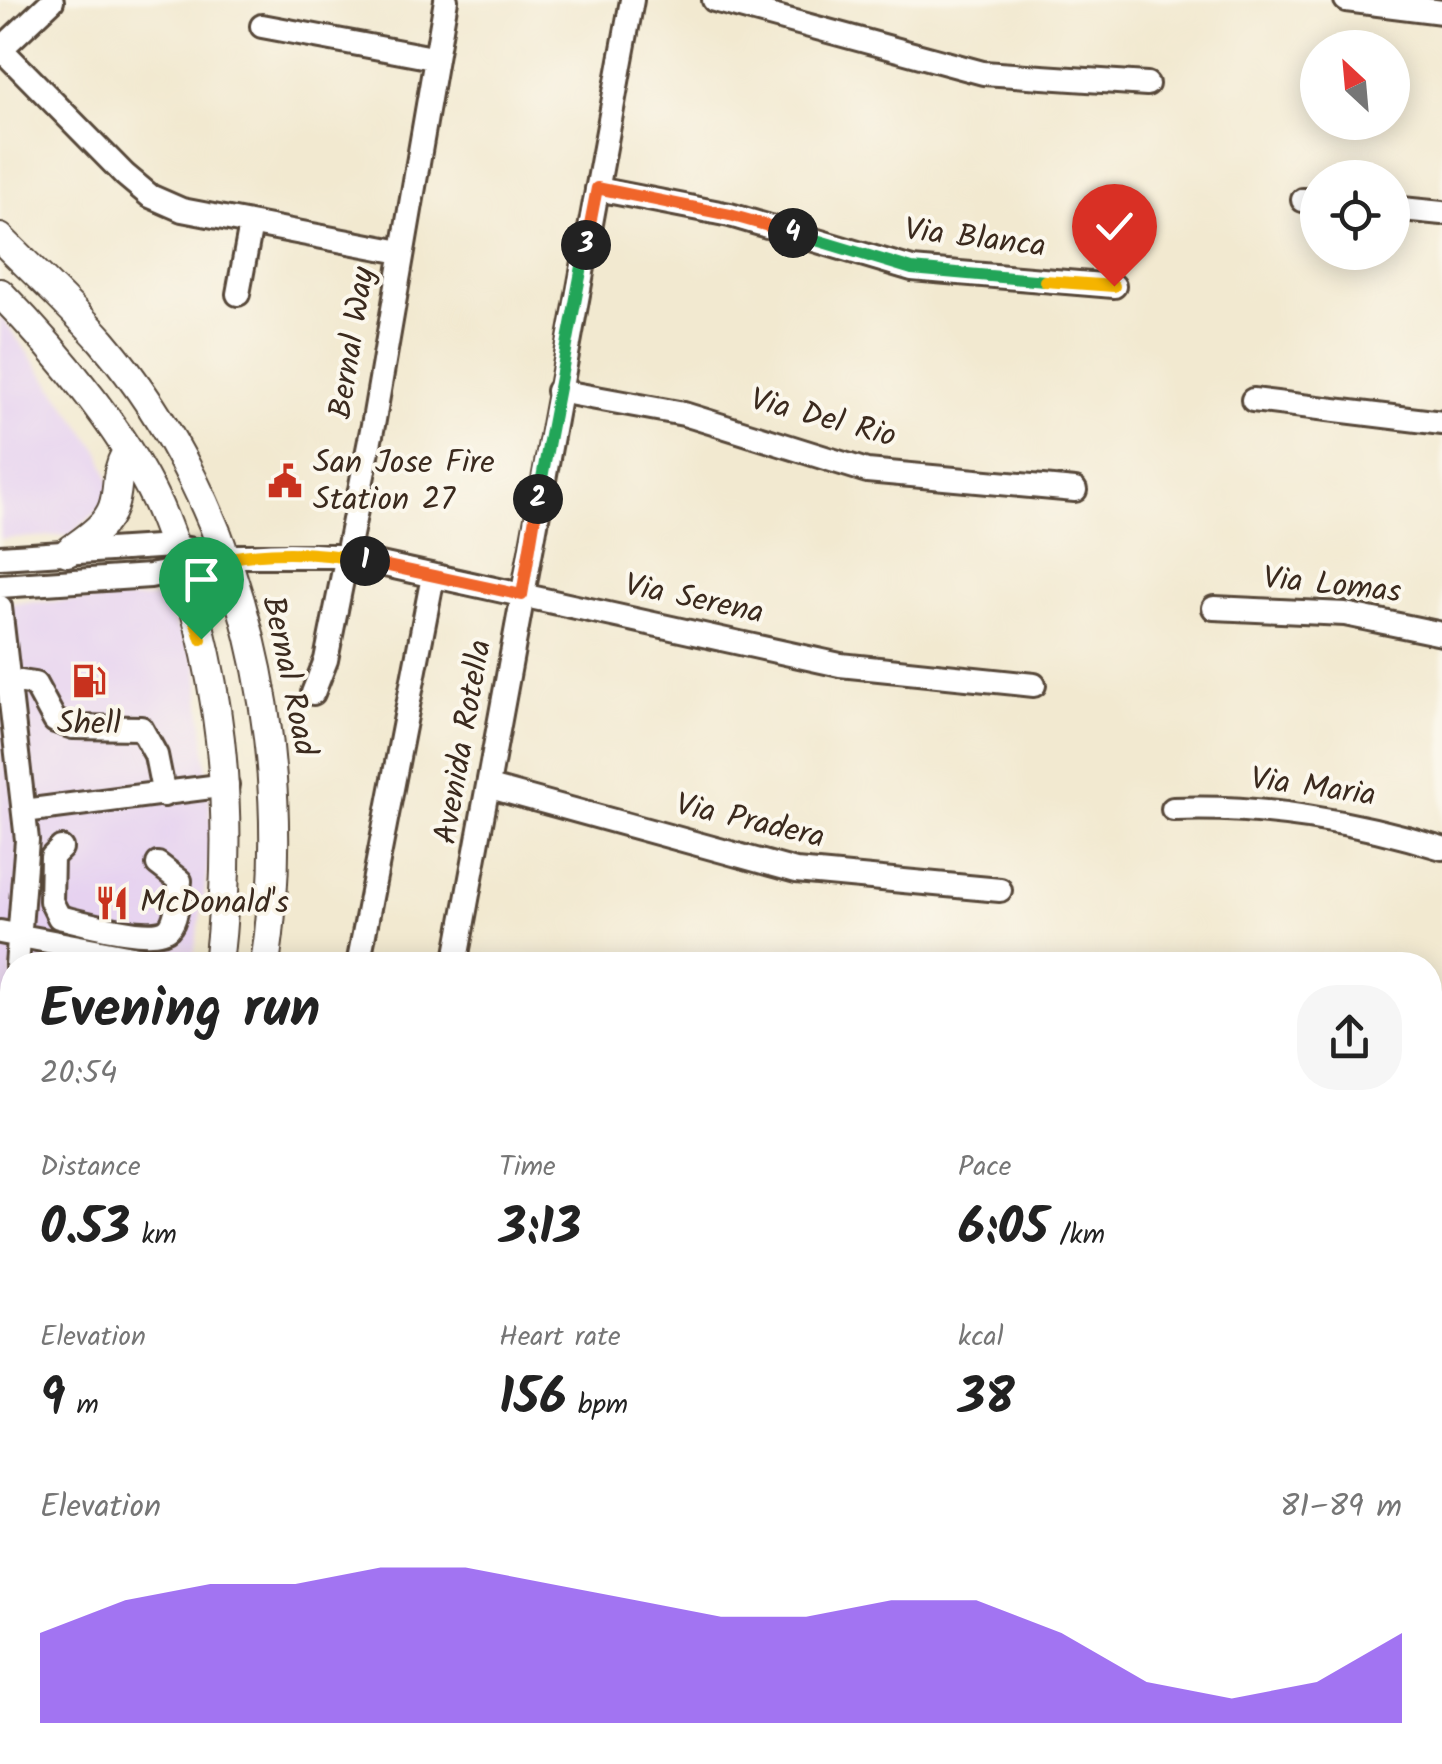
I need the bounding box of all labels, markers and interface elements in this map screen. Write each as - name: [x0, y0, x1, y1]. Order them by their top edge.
- north arrow: [1300, 30, 1410, 140]
- map controls: [1300, 30, 1410, 270]
- button: locate: [1300, 160, 1410, 270]
- pin: [1072, 184, 1157, 287]
- icon: check: [1087, 199, 1142, 254]
- street label: Via Blanca: [901, 205, 1049, 273]
- pin: 4: [768, 208, 818, 258]
- text: 4: [785, 210, 801, 255]
- pin: 3: [561, 220, 611, 270]
- text: 3: [578, 222, 594, 267]
- street label: Bernal Way: [316, 262, 390, 423]
- street label: Via Del Rio: [744, 375, 902, 463]
- place label: San Jose Fire Station 27: [313, 438, 495, 526]
- public building icon: San Jose Fire Station 27: [266, 462, 304, 500]
- pin: 2: [513, 474, 563, 524]
- text: 2: [530, 476, 546, 521]
- pin: 1: [340, 536, 390, 586]
- pin: [159, 537, 244, 640]
- text: 1: [361, 538, 369, 583]
- icon: arrive: [174, 552, 229, 607]
- street label: Via Lomas: [1260, 553, 1404, 619]
- street label: Via Serena: [620, 560, 768, 640]
- street label: Bernal Road: [246, 591, 330, 762]
- street label: Avenida Rotella: [421, 636, 507, 848]
- fuel station icon: Shell: [70, 662, 108, 700]
- place label: Shell: [57, 699, 121, 750]
- street label: Via Maria: [1247, 754, 1379, 822]
- street label: Via Pradera: [670, 780, 830, 864]
- place label: McDonald's: [140, 878, 289, 929]
- restaurant icon: McDonald's: [93, 884, 131, 922]
- text: Evening run: [40, 968, 320, 1055]
- button: share: [1297, 985, 1402, 1090]
- text: 20:54: [40, 1049, 117, 1100]
- text: Distance: [40, 1145, 141, 1190]
- text: Time: [499, 1145, 556, 1190]
- text: Pace: [958, 1145, 1011, 1190]
- text: 0.53: [40, 1190, 130, 1270]
- text: 3:13: [499, 1190, 581, 1270]
- text: 6:05: [958, 1190, 1048, 1270]
- text: km: [130, 1213, 177, 1258]
- text: /km: [1048, 1213, 1105, 1258]
- text: Elevation: [40, 1315, 146, 1360]
- text: Heart rate: [499, 1315, 621, 1360]
- text: kcal: [958, 1315, 1004, 1360]
- text: 9: [40, 1360, 65, 1440]
- text: 156: [499, 1360, 567, 1440]
- text: 38: [958, 1360, 1015, 1440]
- text: m: [65, 1383, 99, 1428]
- text: bpm: [567, 1383, 628, 1428]
- text: Elevation: [40, 1482, 161, 1533]
- text: 81–89 m: [1280, 1482, 1402, 1533]

